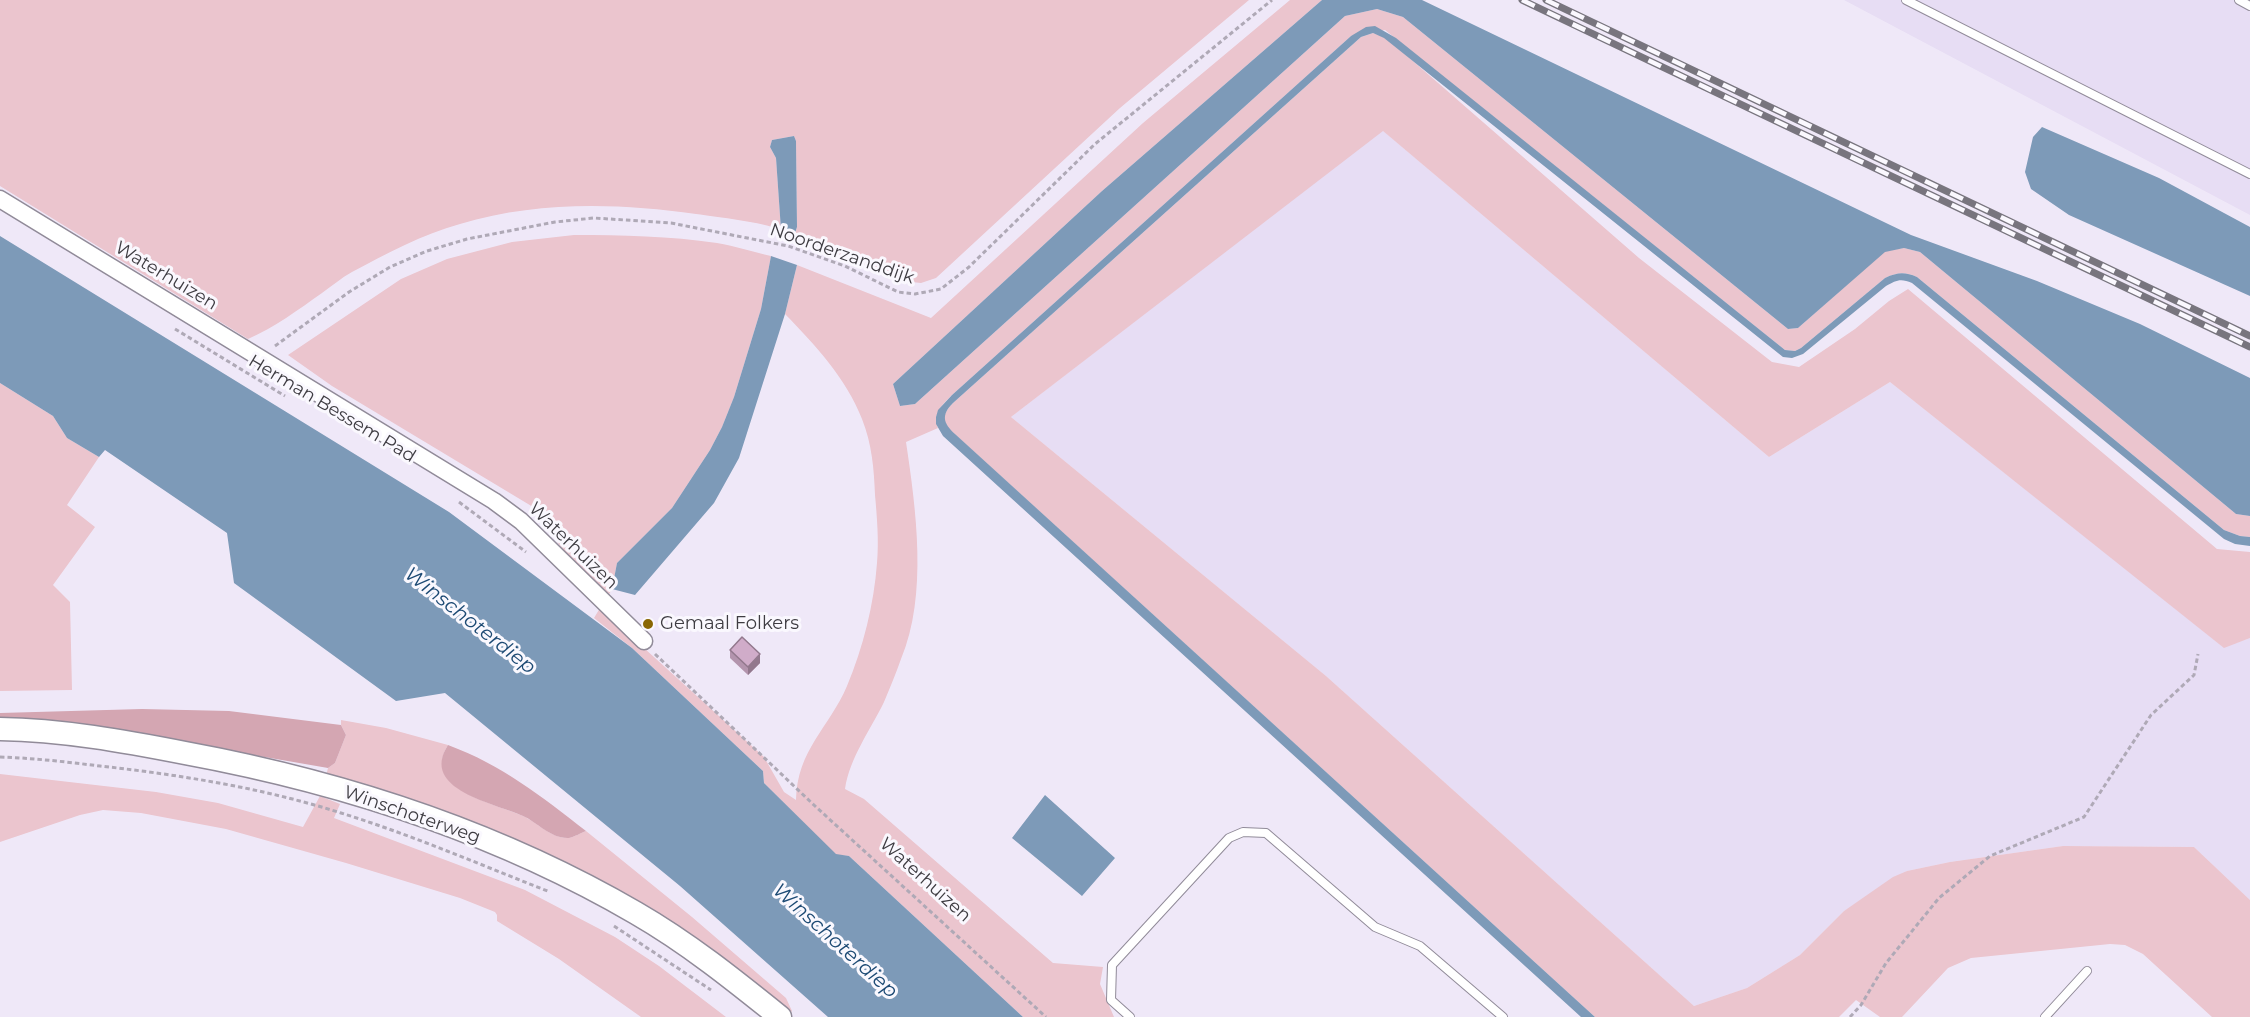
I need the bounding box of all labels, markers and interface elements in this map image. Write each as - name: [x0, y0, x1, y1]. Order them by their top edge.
- street label: Noorderzanddijk: [767, 219, 917, 289]
- street label: Waterhuizen: [111, 237, 221, 315]
- street label: Herman Bessem Pad: [244, 350, 420, 468]
- street label: Waterhuizen: [524, 498, 622, 594]
- water label: Winschoterdiep: [400, 562, 540, 680]
- place label: Gemaal Folkers: [660, 613, 799, 635]
- marker: Gemaal Folkers: [641, 617, 655, 631]
- street label: Winschoterweg: [341, 782, 483, 848]
- street label: Waterhuizen: [875, 833, 975, 927]
- water label: Winschoterdiep: [768, 879, 902, 1003]

